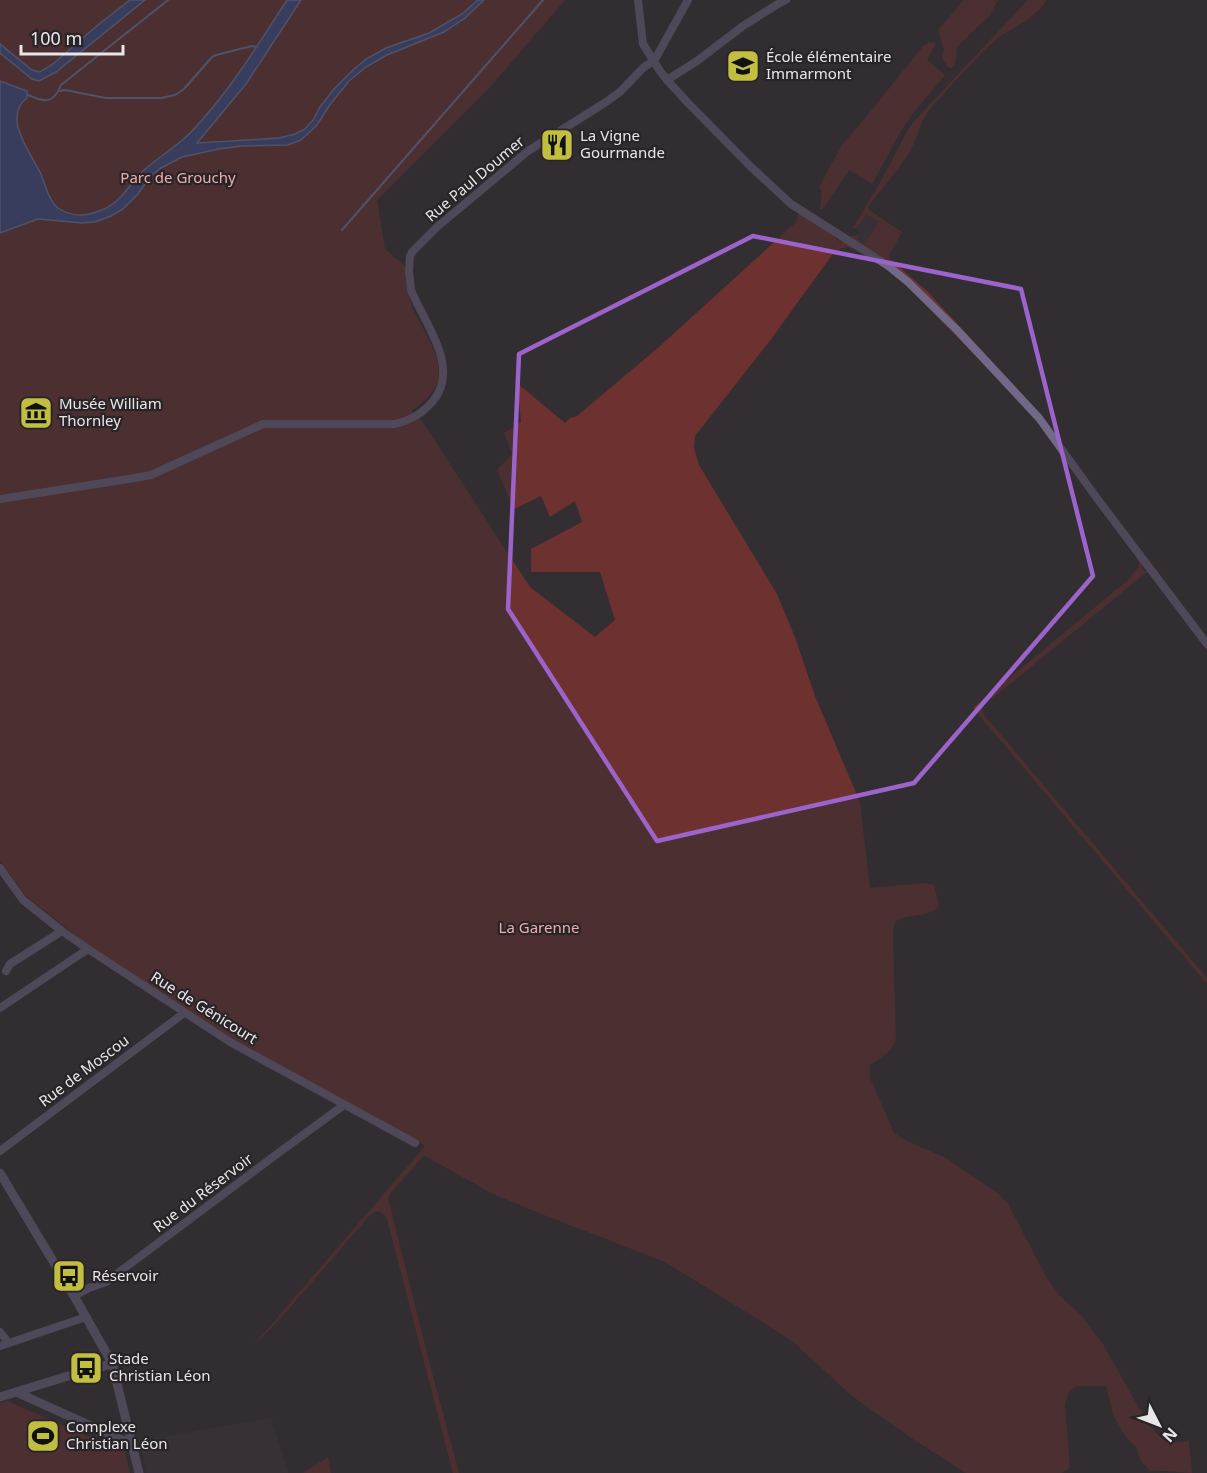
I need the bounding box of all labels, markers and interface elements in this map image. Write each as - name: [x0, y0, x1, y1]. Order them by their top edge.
- scale bar: [21, 18, 123, 56]
- text: 100 m: [30, 26, 82, 50]
- place label: École élémentaire Immarmont: [766, 46, 891, 83]
- school or university icon: École élémentaire Immarmont: [725, 48, 761, 84]
- place label: La Vigne Gourmande: [580, 125, 665, 162]
- restaurant icon: La Vigne Gourmande: [539, 127, 575, 163]
- street label: Rue Paul Doumer: [421, 131, 528, 226]
- park label: Parc de Grouchy: [120, 167, 236, 187]
- place label: Musée William Thornley: [59, 393, 162, 430]
- museum icon: Musée William Thornley: [18, 395, 54, 431]
- park label: La Garenne: [499, 917, 579, 937]
- street label: Rue de Génicourt: [147, 966, 262, 1048]
- street label: Rue de Moscou: [34, 1030, 133, 1111]
- street label: Rue du Réservoir: [149, 1148, 256, 1236]
- bus stop icon: Réservoir: [51, 1258, 87, 1294]
- place label: Réservoir: [92, 1265, 158, 1285]
- place label: Stade Christian Léon: [109, 1348, 211, 1385]
- bus stop icon: Stade Christian Léon: [68, 1350, 104, 1386]
- north arrow: [1129, 1395, 1189, 1455]
- place label: Complexe Christian Léon: [66, 1416, 168, 1453]
- sports icon: Complexe Christian Léon: [25, 1418, 61, 1454]
- text: N: [1158, 1423, 1183, 1447]

